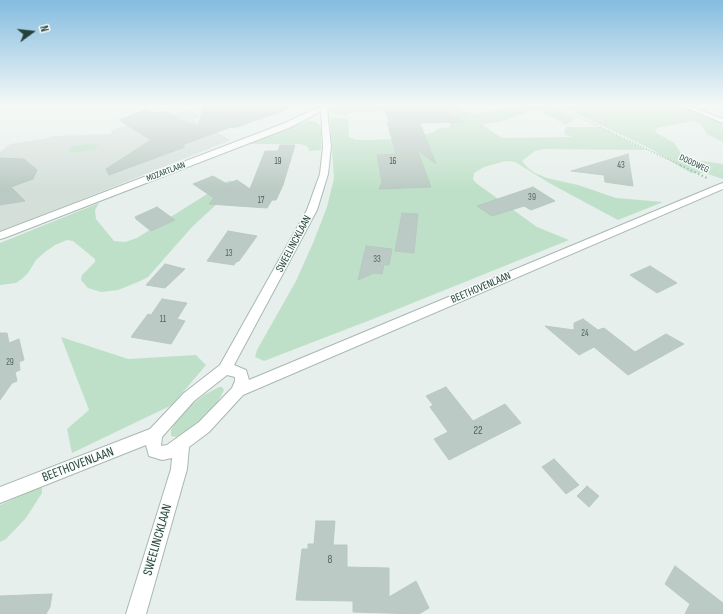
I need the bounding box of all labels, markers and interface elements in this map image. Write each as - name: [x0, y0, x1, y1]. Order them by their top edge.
- north arrow: [12, 12, 52, 52]
- text: N: [37, 24, 51, 33]
- street label: DOODWEG: [677, 152, 711, 176]
- house number: 19: [274, 157, 282, 167]
- house number: 16: [389, 157, 397, 167]
- street label: MOZARTLAAN: [145, 160, 187, 184]
- house number: 43: [617, 161, 625, 171]
- house number: 39: [528, 193, 536, 203]
- house number: 17: [258, 196, 264, 206]
- street label: SWEELINCKLAAN: [274, 213, 314, 275]
- house number: 13: [226, 249, 232, 259]
- house number: 33: [373, 255, 381, 265]
- street label: BEETHOVENLAAN: [449, 269, 513, 307]
- house number: 11: [160, 315, 166, 325]
- house number: 24: [581, 329, 589, 339]
- house number: 29: [6, 358, 14, 368]
- house number: 22: [473, 424, 483, 438]
- street label: BEETHOVENLAAN: [40, 444, 116, 486]
- street label: SWEELINCKLAAN: [140, 502, 176, 578]
- house number: 8: [328, 553, 332, 567]

